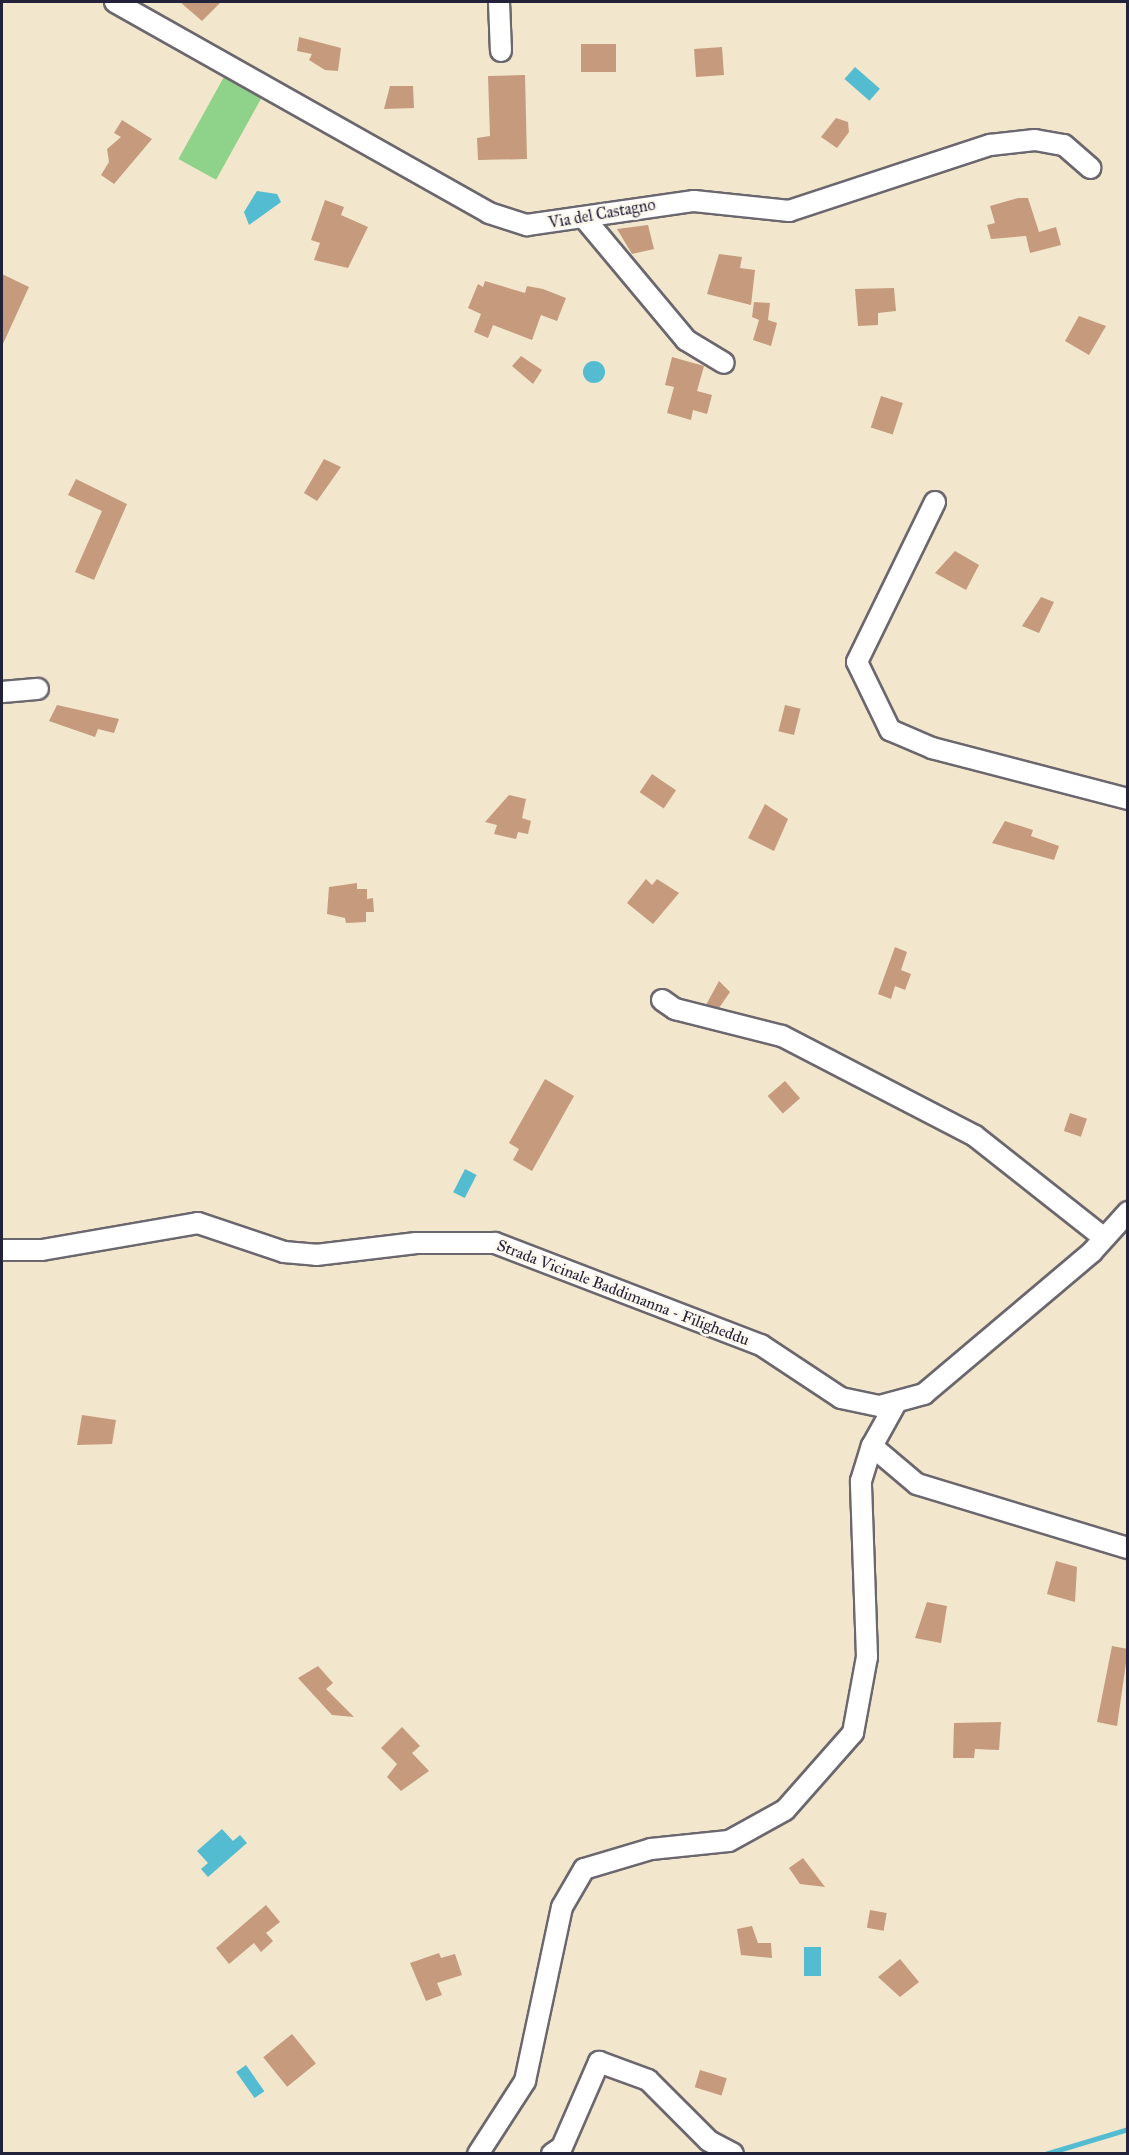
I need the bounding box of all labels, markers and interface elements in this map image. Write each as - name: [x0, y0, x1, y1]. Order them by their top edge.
- street label: Via del Castagno: [547, 195, 657, 233]
- street label: Strada Vicinale Baddimanna - Filigheddu: [494, 1236, 752, 1350]

